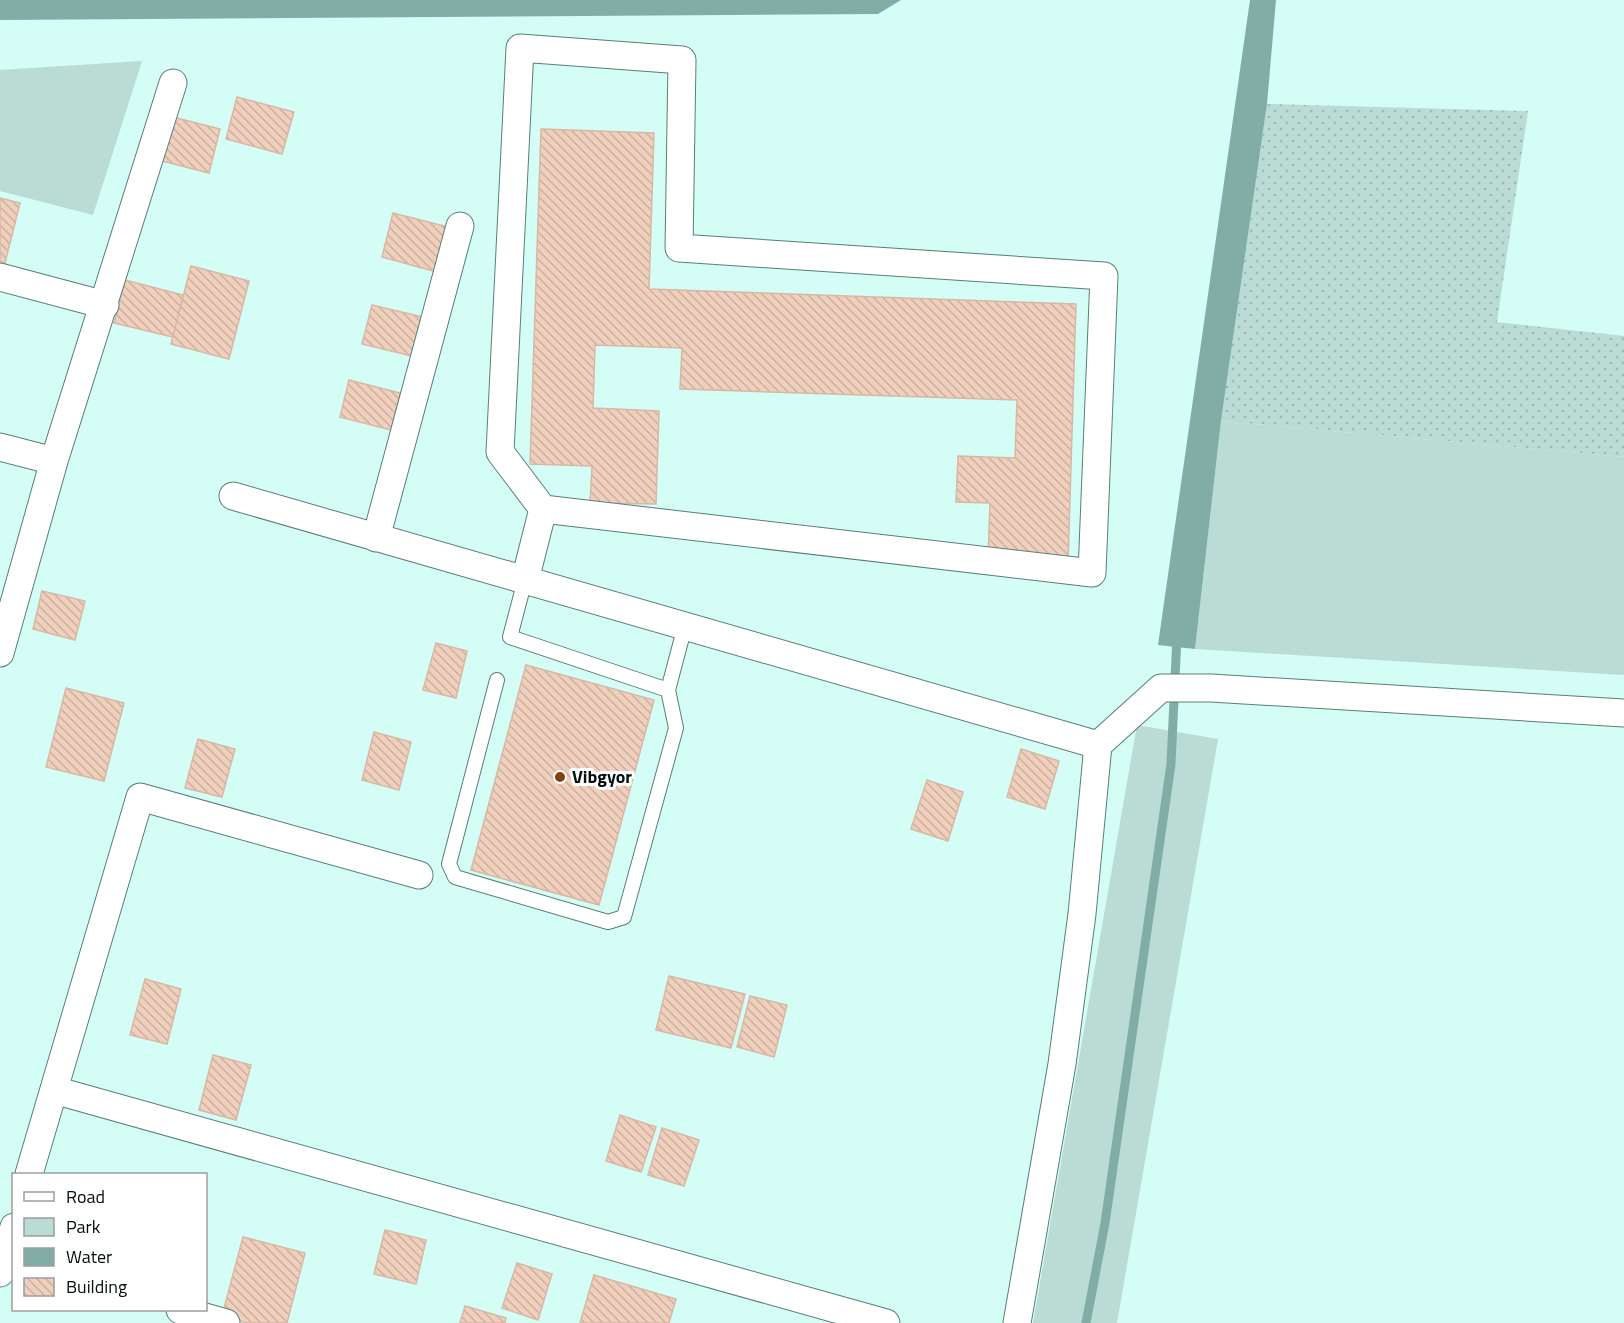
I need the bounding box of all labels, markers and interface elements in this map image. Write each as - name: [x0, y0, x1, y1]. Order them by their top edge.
- place label: Vibgyor: [572, 763, 632, 790]
- marker: Vibgyor: [553, 770, 567, 784]
- legend: [12, 1173, 207, 1311]
- text: Road: [66, 1183, 105, 1210]
- text: Park: [66, 1213, 101, 1240]
- text: Water: [66, 1243, 112, 1270]
- text: Building: [66, 1273, 127, 1300]

